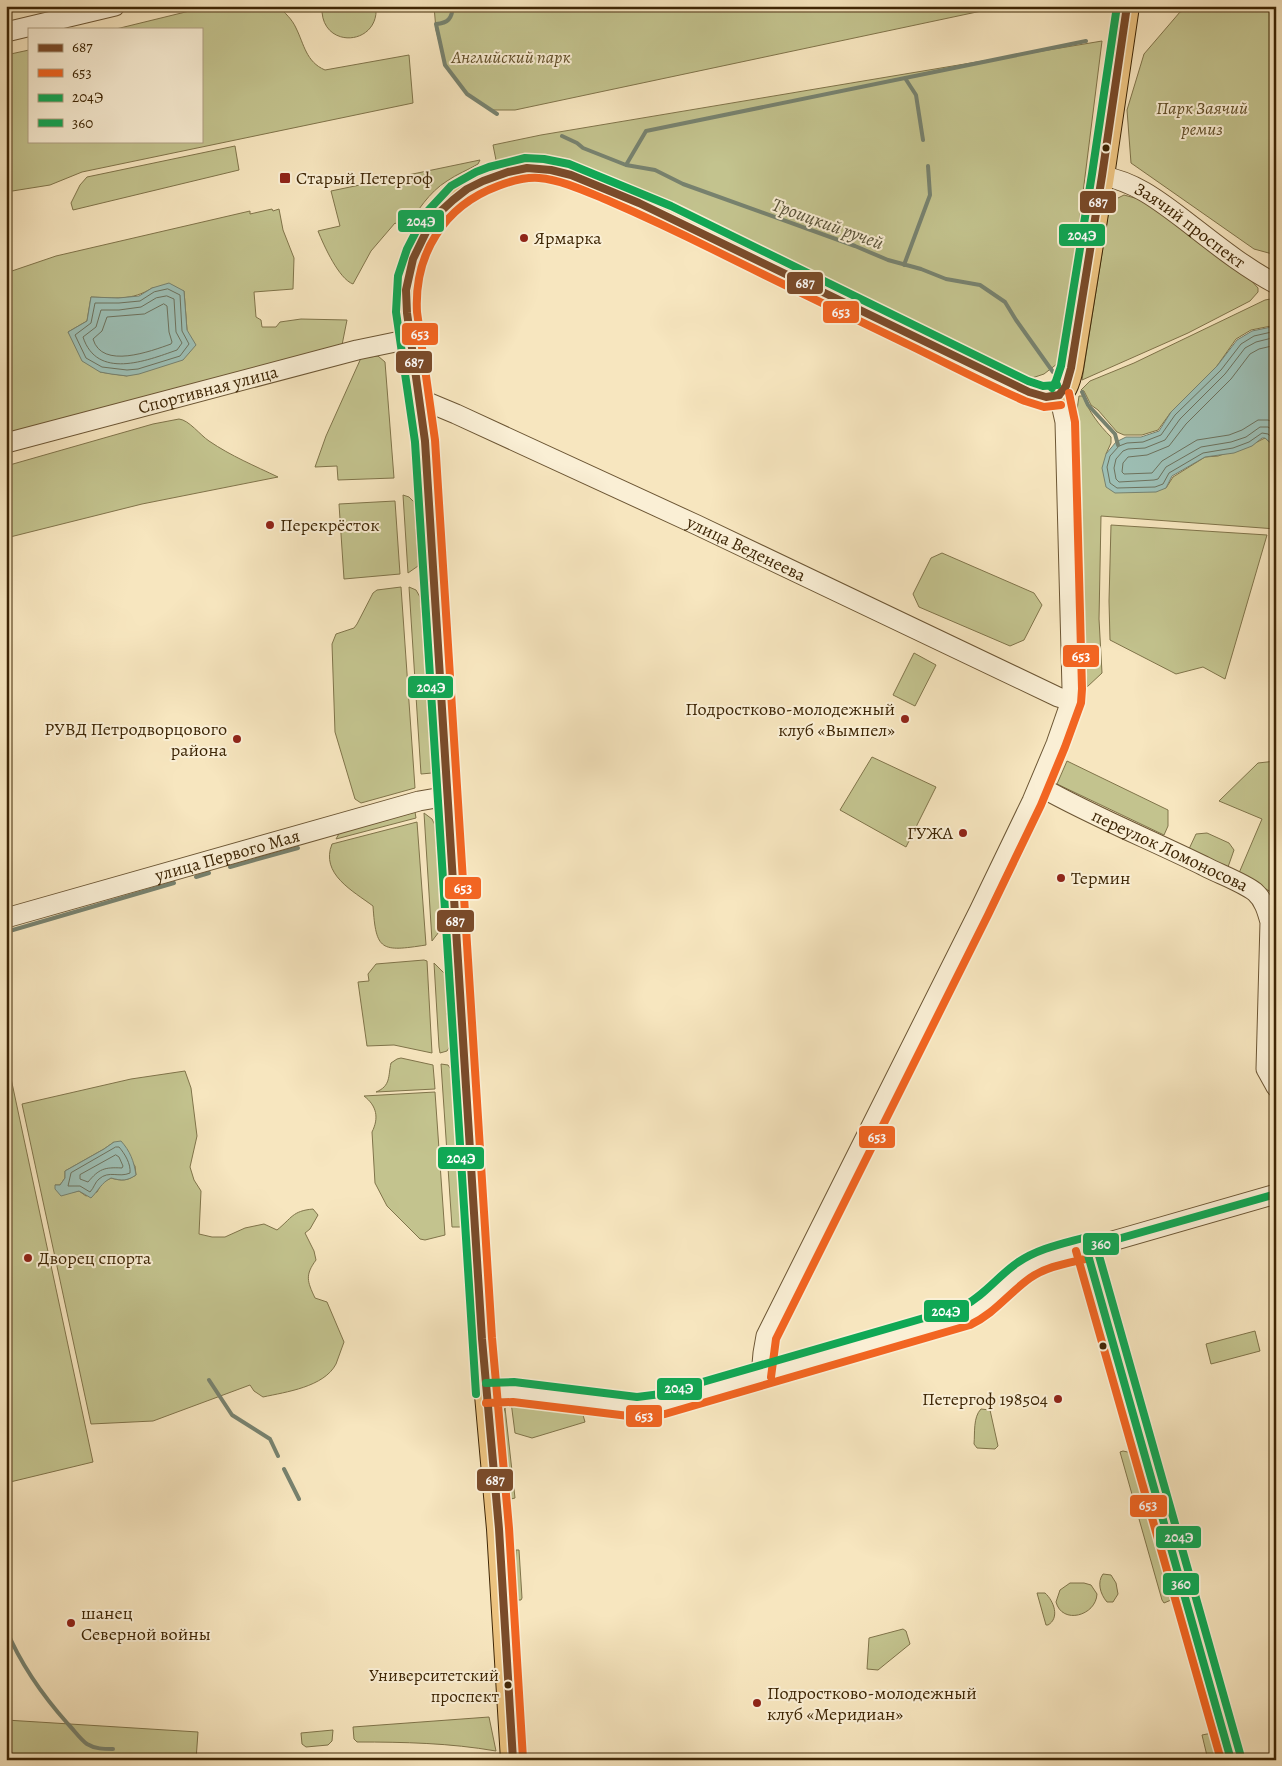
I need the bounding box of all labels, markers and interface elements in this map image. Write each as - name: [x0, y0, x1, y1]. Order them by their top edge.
- legend: [28, 28, 202, 142]
- text: 687: [72, 37, 93, 57]
- park label: Английский парк: [450, 45, 571, 69]
- text: 653: [72, 63, 92, 83]
- text: 204Э: [72, 87, 103, 107]
- park label: Парк Заячий ремиз: [1156, 96, 1248, 141]
- text: 360: [72, 113, 93, 133]
- unlabelled marker: [1101, 143, 1111, 153]
- place label: Старый Петергоф: [296, 166, 433, 190]
- marker: Старый Петергоф: [278, 171, 292, 185]
- street label: Заячий проспект: [1130, 177, 1250, 274]
- line badge: 687: [1079, 190, 1117, 214]
- water label: Троицкий ручей: [768, 192, 887, 256]
- text: 687: [1088, 193, 1108, 212]
- line badge: 204Э: [397, 209, 445, 233]
- text: 204Э: [406, 212, 436, 231]
- line badge: 204Э: [1058, 223, 1106, 247]
- place label: Ярмарка: [534, 226, 602, 250]
- text: 204Э: [1067, 226, 1097, 245]
- marker: Ярмарка: [518, 232, 530, 244]
- line badge: 687: [786, 271, 824, 295]
- text: 687: [795, 274, 815, 293]
- line badge: 653: [822, 300, 860, 324]
- text: 653: [832, 303, 850, 322]
- line badge: 653: [401, 322, 439, 346]
- text: 653: [411, 325, 429, 344]
- line badge: 687: [395, 350, 433, 374]
- text: 687: [404, 353, 424, 372]
- street label: Спортивная улица: [135, 359, 281, 420]
- street label: улица Веденеева: [682, 510, 810, 587]
- place label: Перекрёсток: [280, 513, 380, 537]
- marker: Перекрёсток: [264, 519, 276, 531]
- line badge: 653: [1062, 644, 1100, 668]
- text: 653: [1072, 647, 1090, 666]
- line badge: 204Э: [407, 675, 454, 699]
- text: 204Э: [416, 678, 446, 697]
- place label: Подростково-молодежный клуб «Вымпел»: [685, 697, 895, 742]
- marker: Подростково-молодежный клуб «Вымпел»: [899, 713, 911, 725]
- place label: РУВД Петродворцового района: [44, 717, 228, 762]
- marker: РУВД Петродворцового района: [231, 733, 243, 745]
- street label: переулок Ломоносова: [1088, 803, 1253, 897]
- place label: ГУЖА: [907, 821, 953, 845]
- street label: улица Первого Мая: [151, 823, 303, 888]
- marker: ГУЖА: [957, 827, 969, 839]
- place label: Термин: [1071, 866, 1131, 890]
- marker: Термин: [1055, 872, 1067, 884]
- line badge: 653: [444, 876, 482, 900]
- text: 653: [454, 879, 472, 898]
- line badge: 687: [436, 909, 475, 933]
- text: 687: [445, 912, 465, 931]
- line badge: 653: [858, 1125, 896, 1149]
- text: 653: [868, 1128, 886, 1147]
- line badge: 204Э: [437, 1146, 485, 1170]
- text: 204Э: [446, 1149, 476, 1168]
- line badge: 360: [1082, 1232, 1120, 1256]
- text: 360: [1091, 1235, 1111, 1254]
- place label: Дворец спорта: [38, 1246, 152, 1270]
- marker: Дворец спорта: [22, 1252, 34, 1264]
- line badge: 204Э: [923, 1299, 970, 1323]
- text: 204Э: [931, 1302, 961, 1321]
- unlabelled marker: [1098, 1341, 1108, 1351]
- line badge: 204Э: [656, 1377, 703, 1401]
- text: 204Э: [664, 1379, 694, 1398]
- place label: Петергоф 198504: [922, 1387, 1048, 1411]
- marker: Петергоф 198504: [1052, 1393, 1064, 1405]
- line badge: 653: [625, 1404, 663, 1428]
- text: 653: [635, 1407, 653, 1426]
- line badge: 687: [476, 1468, 514, 1492]
- text: 687: [485, 1471, 505, 1490]
- line badge: 653: [1129, 1494, 1168, 1518]
- text: 653: [1139, 1496, 1157, 1515]
- line badge: 204Э: [1155, 1525, 1202, 1549]
- text: 204Э: [1164, 1528, 1194, 1547]
- line badge: 360: [1162, 1572, 1200, 1596]
- text: 360: [1171, 1575, 1191, 1594]
- place label: шанец Северной войны: [81, 1601, 211, 1646]
- marker: шанец Северной войны: [65, 1617, 77, 1629]
- place label: Университетский проспект: [369, 1664, 499, 1708]
- marker: Университетский проспект: [503, 1680, 513, 1690]
- place label: Подростково-молодежный клуб «Меридиан»: [767, 1681, 977, 1726]
- marker: Подростково-молодежный клуб «Меридиан»: [751, 1697, 763, 1709]

